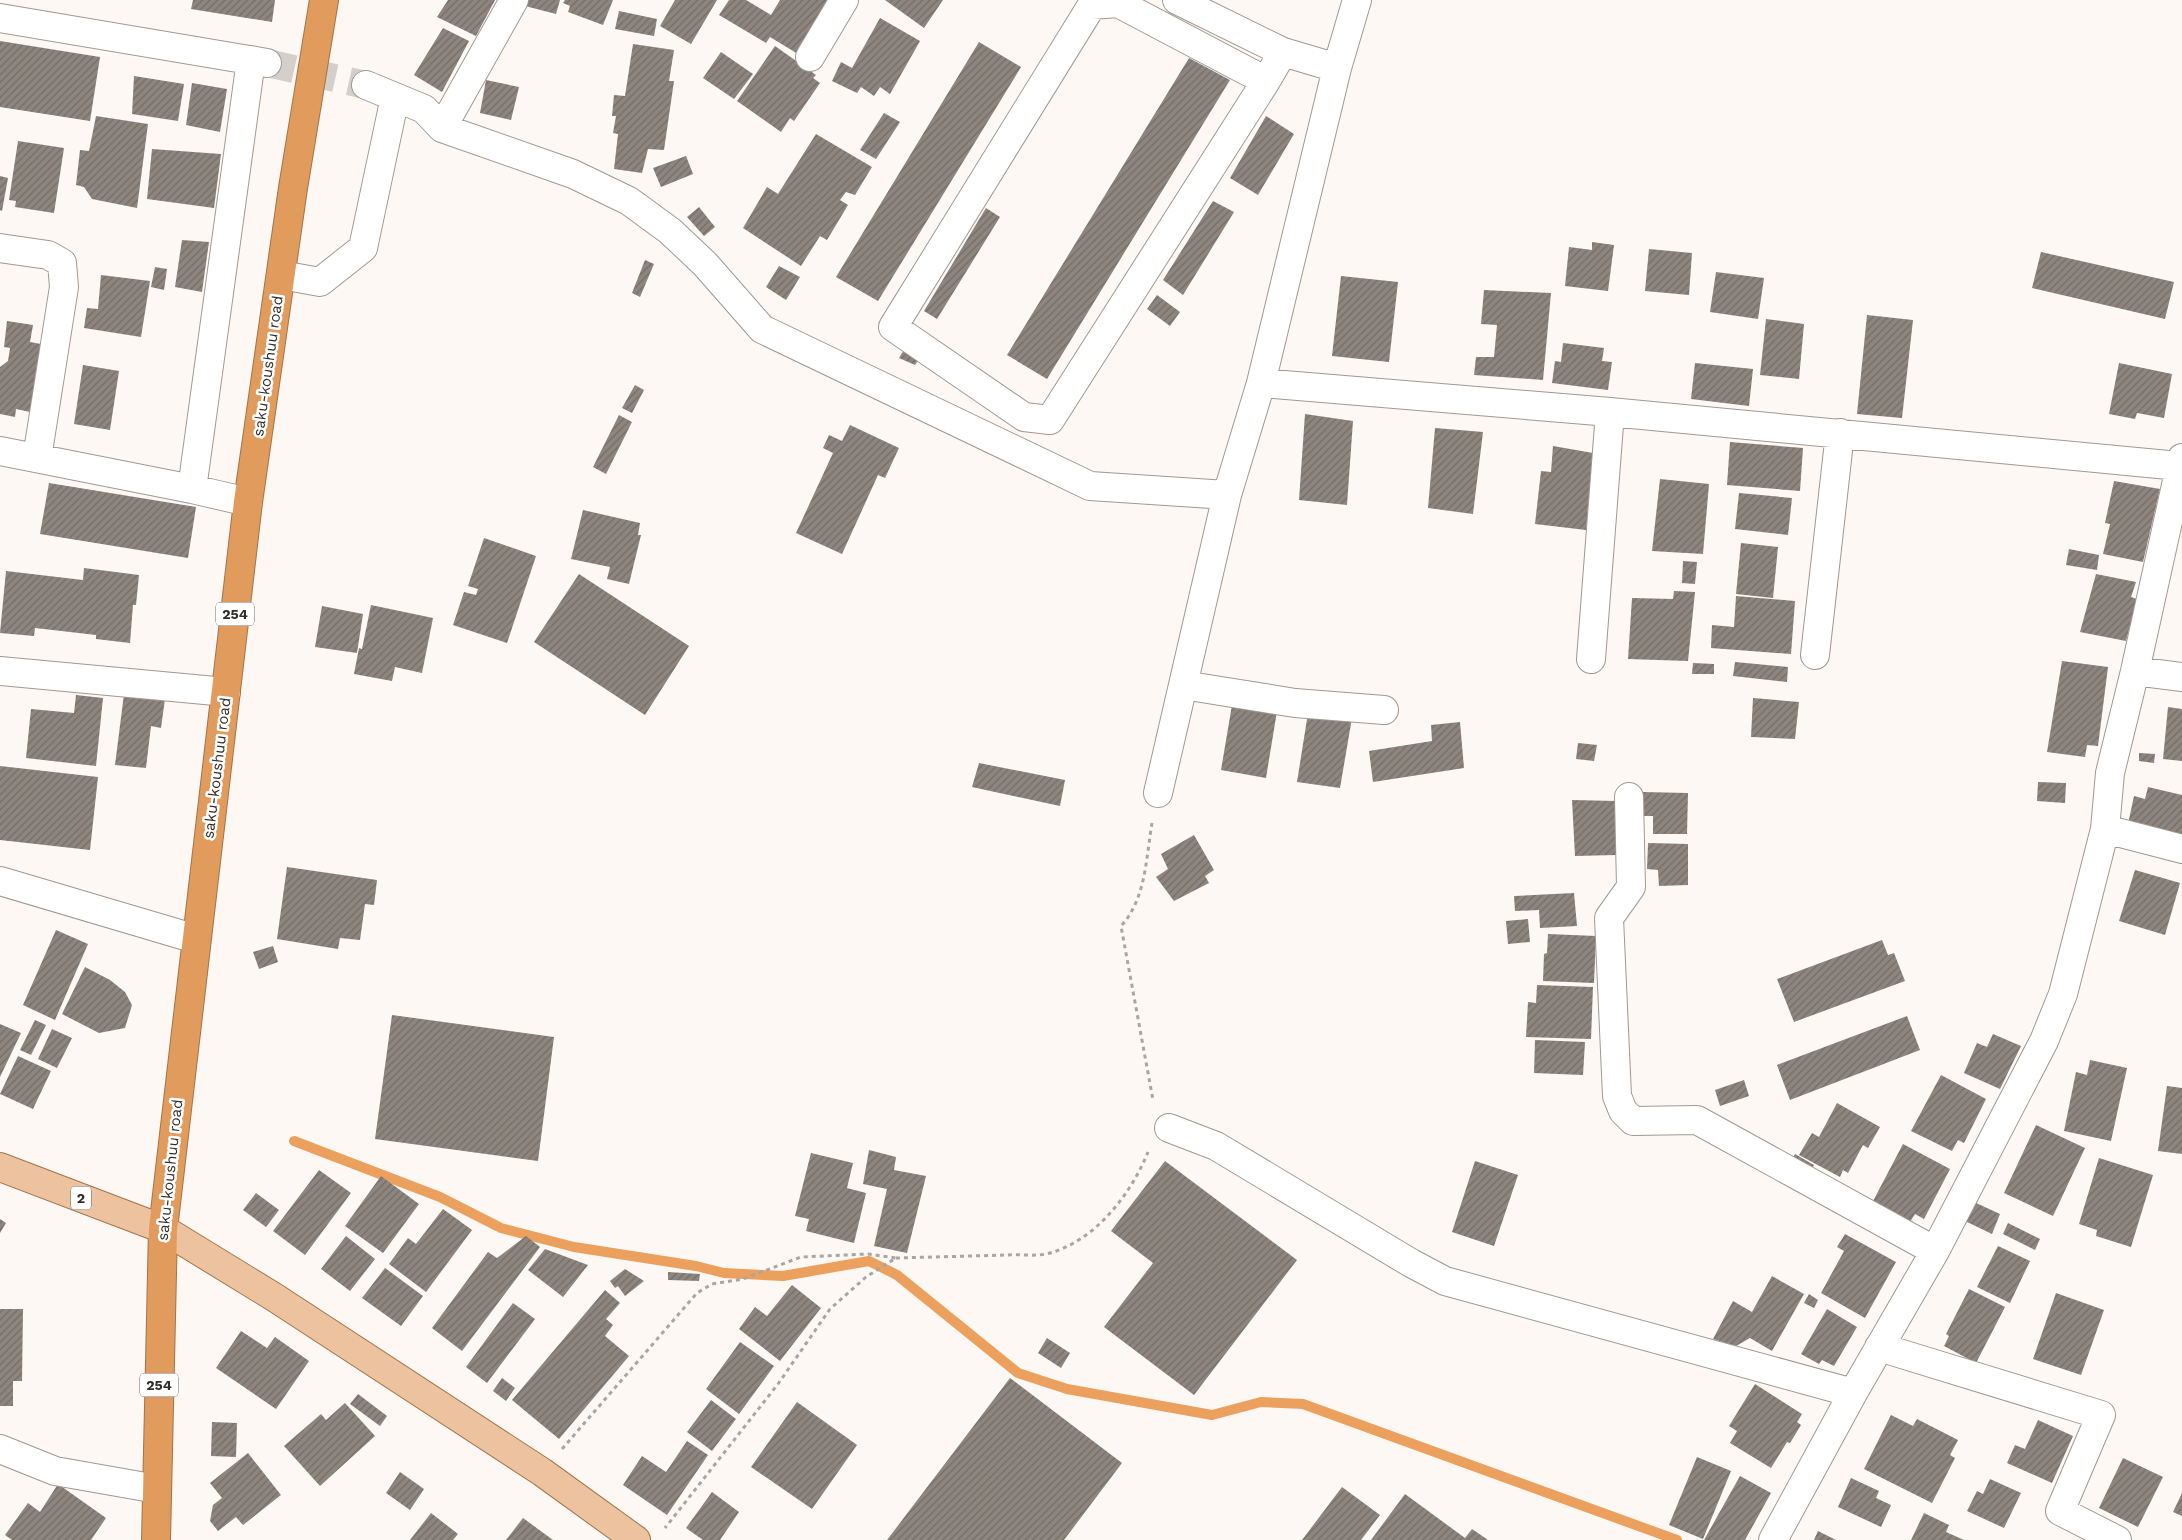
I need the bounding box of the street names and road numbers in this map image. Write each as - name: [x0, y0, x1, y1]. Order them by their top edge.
- street label: saku-koushuu road: [249, 294, 287, 438]
- road number: 254: [216, 602, 254, 626]
- street label: saku-koushuu road: [199, 696, 235, 840]
- street label: saku-koushuu road: [154, 1099, 186, 1241]
- road number: 2: [71, 1186, 91, 1210]
- road number: 254: [140, 1374, 178, 1396]

